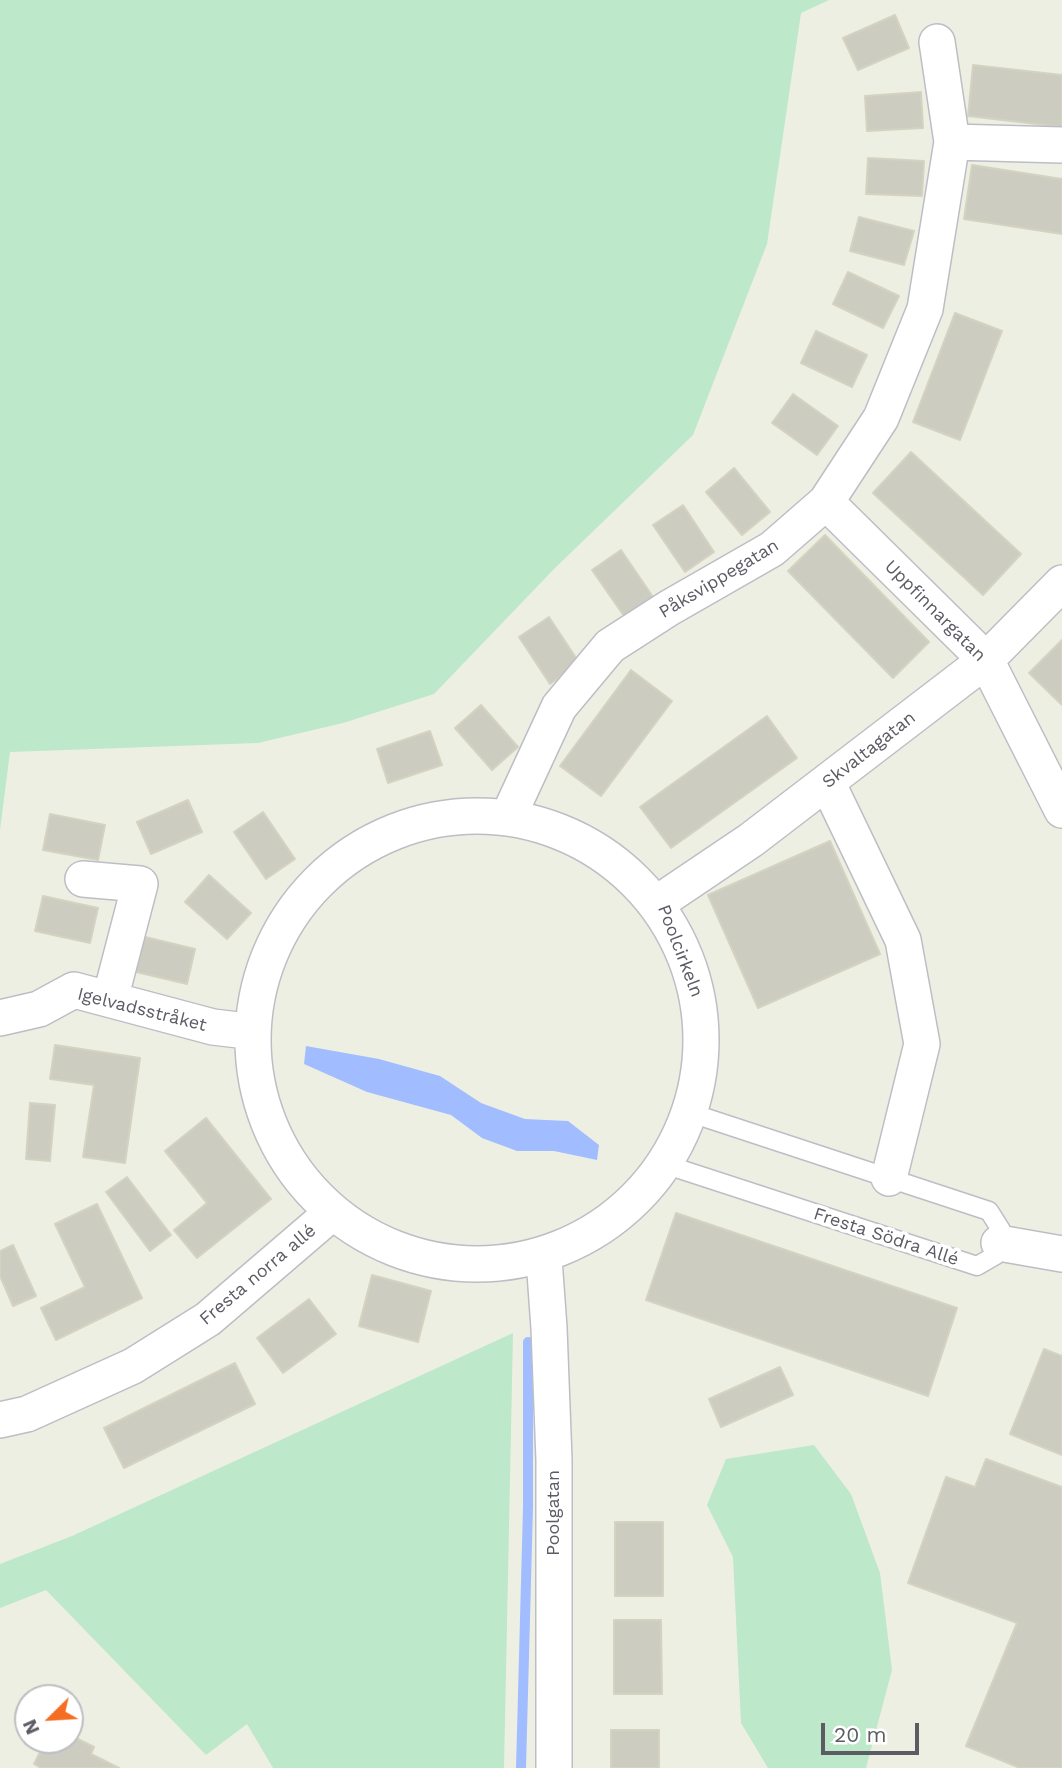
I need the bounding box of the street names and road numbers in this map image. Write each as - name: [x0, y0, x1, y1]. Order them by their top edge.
- street label: Påksvippegatan: [655, 535, 783, 623]
- street label: Uppfinnargatan: [880, 556, 990, 666]
- street label: Skvaltagatan: [818, 707, 920, 793]
- street label: Poolcirkeln: [653, 902, 707, 1000]
- street label: Igelvadsstråket: [75, 984, 209, 1036]
- street label: Fresta Södra Allé: [811, 1203, 961, 1271]
- street label: Fresta norra allé: [195, 1220, 321, 1330]
- street label: Poolgatan: [543, 1470, 565, 1556]

